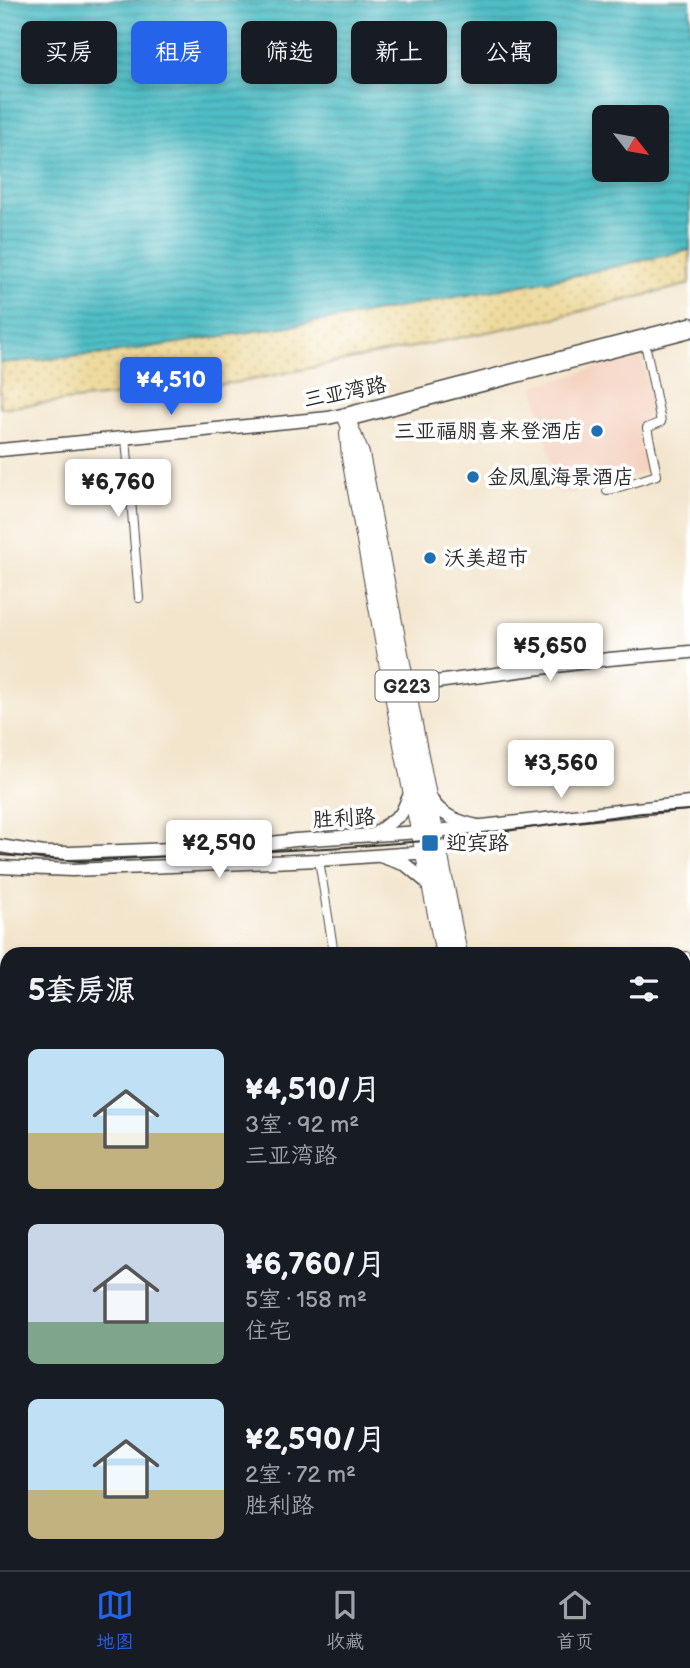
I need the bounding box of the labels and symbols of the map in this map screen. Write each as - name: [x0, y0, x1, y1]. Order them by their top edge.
- north arrow: [592, 105, 668, 182]
- pin: ¥4,510: [114, 358, 228, 417]
- street label: 三亚湾路: [301, 372, 389, 413]
- place label: 三亚福朋喜来登酒店: [394, 419, 583, 444]
- marker: 三亚福朋喜来登酒店: [589, 423, 605, 439]
- pin: ¥6,760: [61, 460, 175, 519]
- place label: 金凤凰海景酒店: [487, 465, 634, 490]
- marker: 金凤凰海景酒店: [465, 469, 481, 485]
- place label: 沃美超市: [444, 546, 528, 571]
- marker: 沃美超市: [422, 550, 438, 566]
- pin: ¥5,650: [493, 624, 607, 683]
- road number: G223: [376, 670, 438, 702]
- pin: ¥3,560: [504, 740, 618, 800]
- street label: 胜利路: [312, 804, 376, 833]
- pin: ¥2,590: [162, 820, 276, 880]
- place label: 迎宾路: [446, 831, 509, 856]
- marker: 迎宾路: [420, 833, 440, 853]

